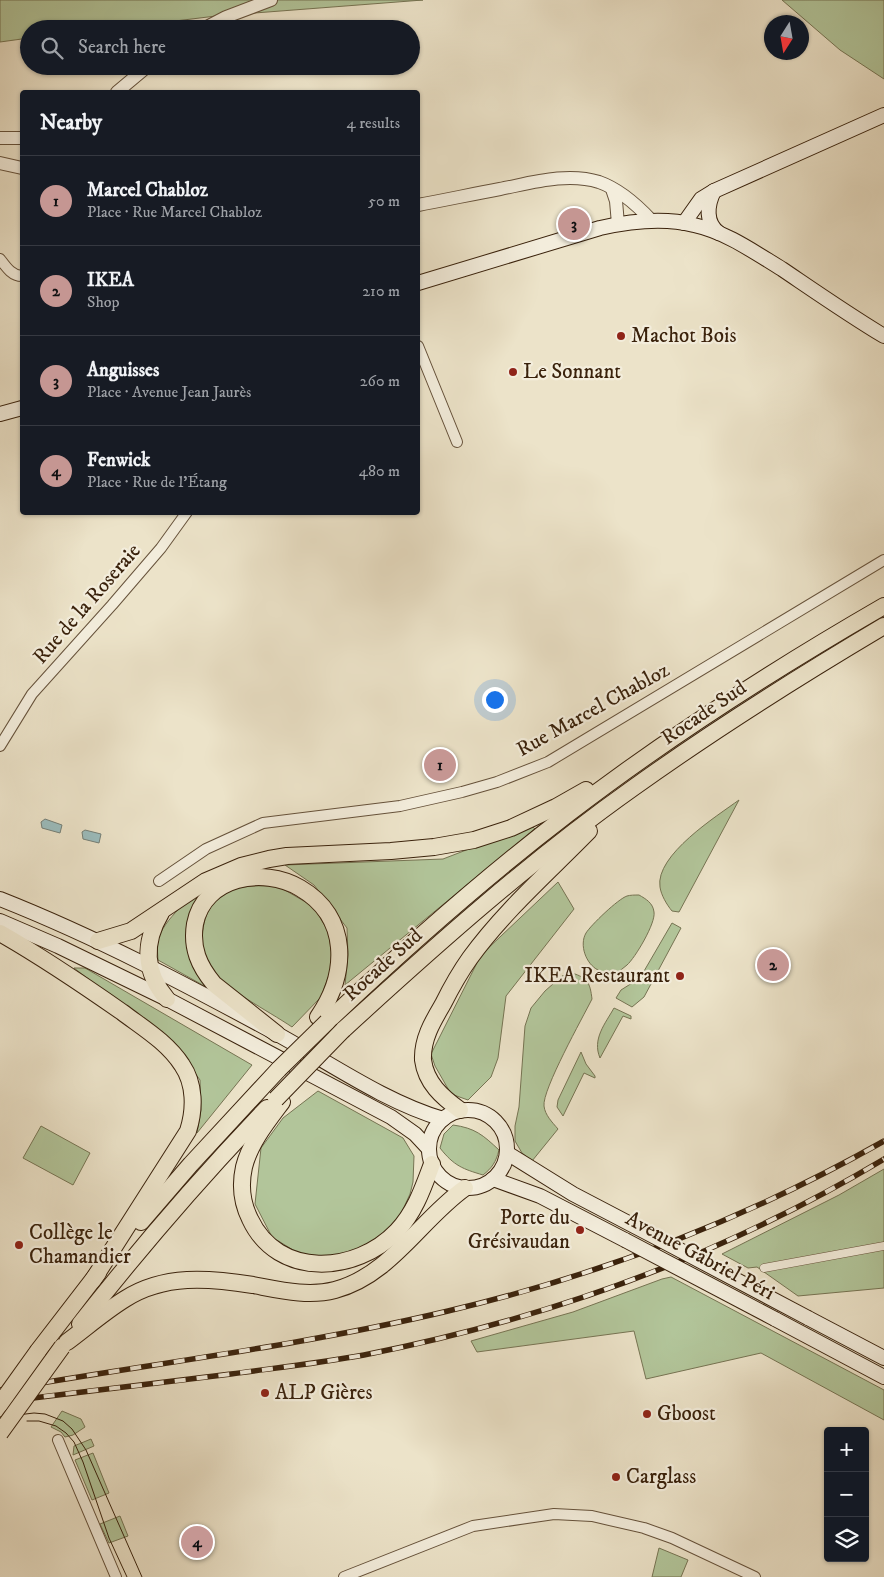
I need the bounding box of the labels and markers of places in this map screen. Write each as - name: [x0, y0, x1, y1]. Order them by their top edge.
- pin: 3: [558, 205, 590, 243]
- place label: Machot Bois: [631, 323, 736, 349]
- marker: Machot Bois: [615, 330, 627, 342]
- place label: Le Sonnant: [523, 359, 621, 385]
- marker: Le Sonnant: [507, 366, 519, 378]
- pin: 1: [424, 746, 456, 784]
- pin: 2: [757, 946, 789, 984]
- place label: IKEA Restaurant: [524, 963, 670, 989]
- marker: IKEA Restaurant: [674, 970, 686, 982]
- place label: Porte du Grésivaudan: [468, 1205, 570, 1255]
- place label: Collège le Chamandier: [29, 1220, 131, 1270]
- marker: Porte du Grésivaudan: [574, 1224, 586, 1236]
- marker: Collège le Chamandier: [13, 1239, 25, 1251]
- place label: ALP Gières: [275, 1380, 373, 1406]
- marker: ALP Gières: [259, 1387, 271, 1399]
- place label: Gboost: [657, 1401, 716, 1427]
- marker: Gboost: [641, 1408, 653, 1420]
- place label: Carglass: [626, 1464, 696, 1490]
- marker: Carglass: [610, 1471, 622, 1483]
- pin: 4: [181, 1523, 213, 1561]

